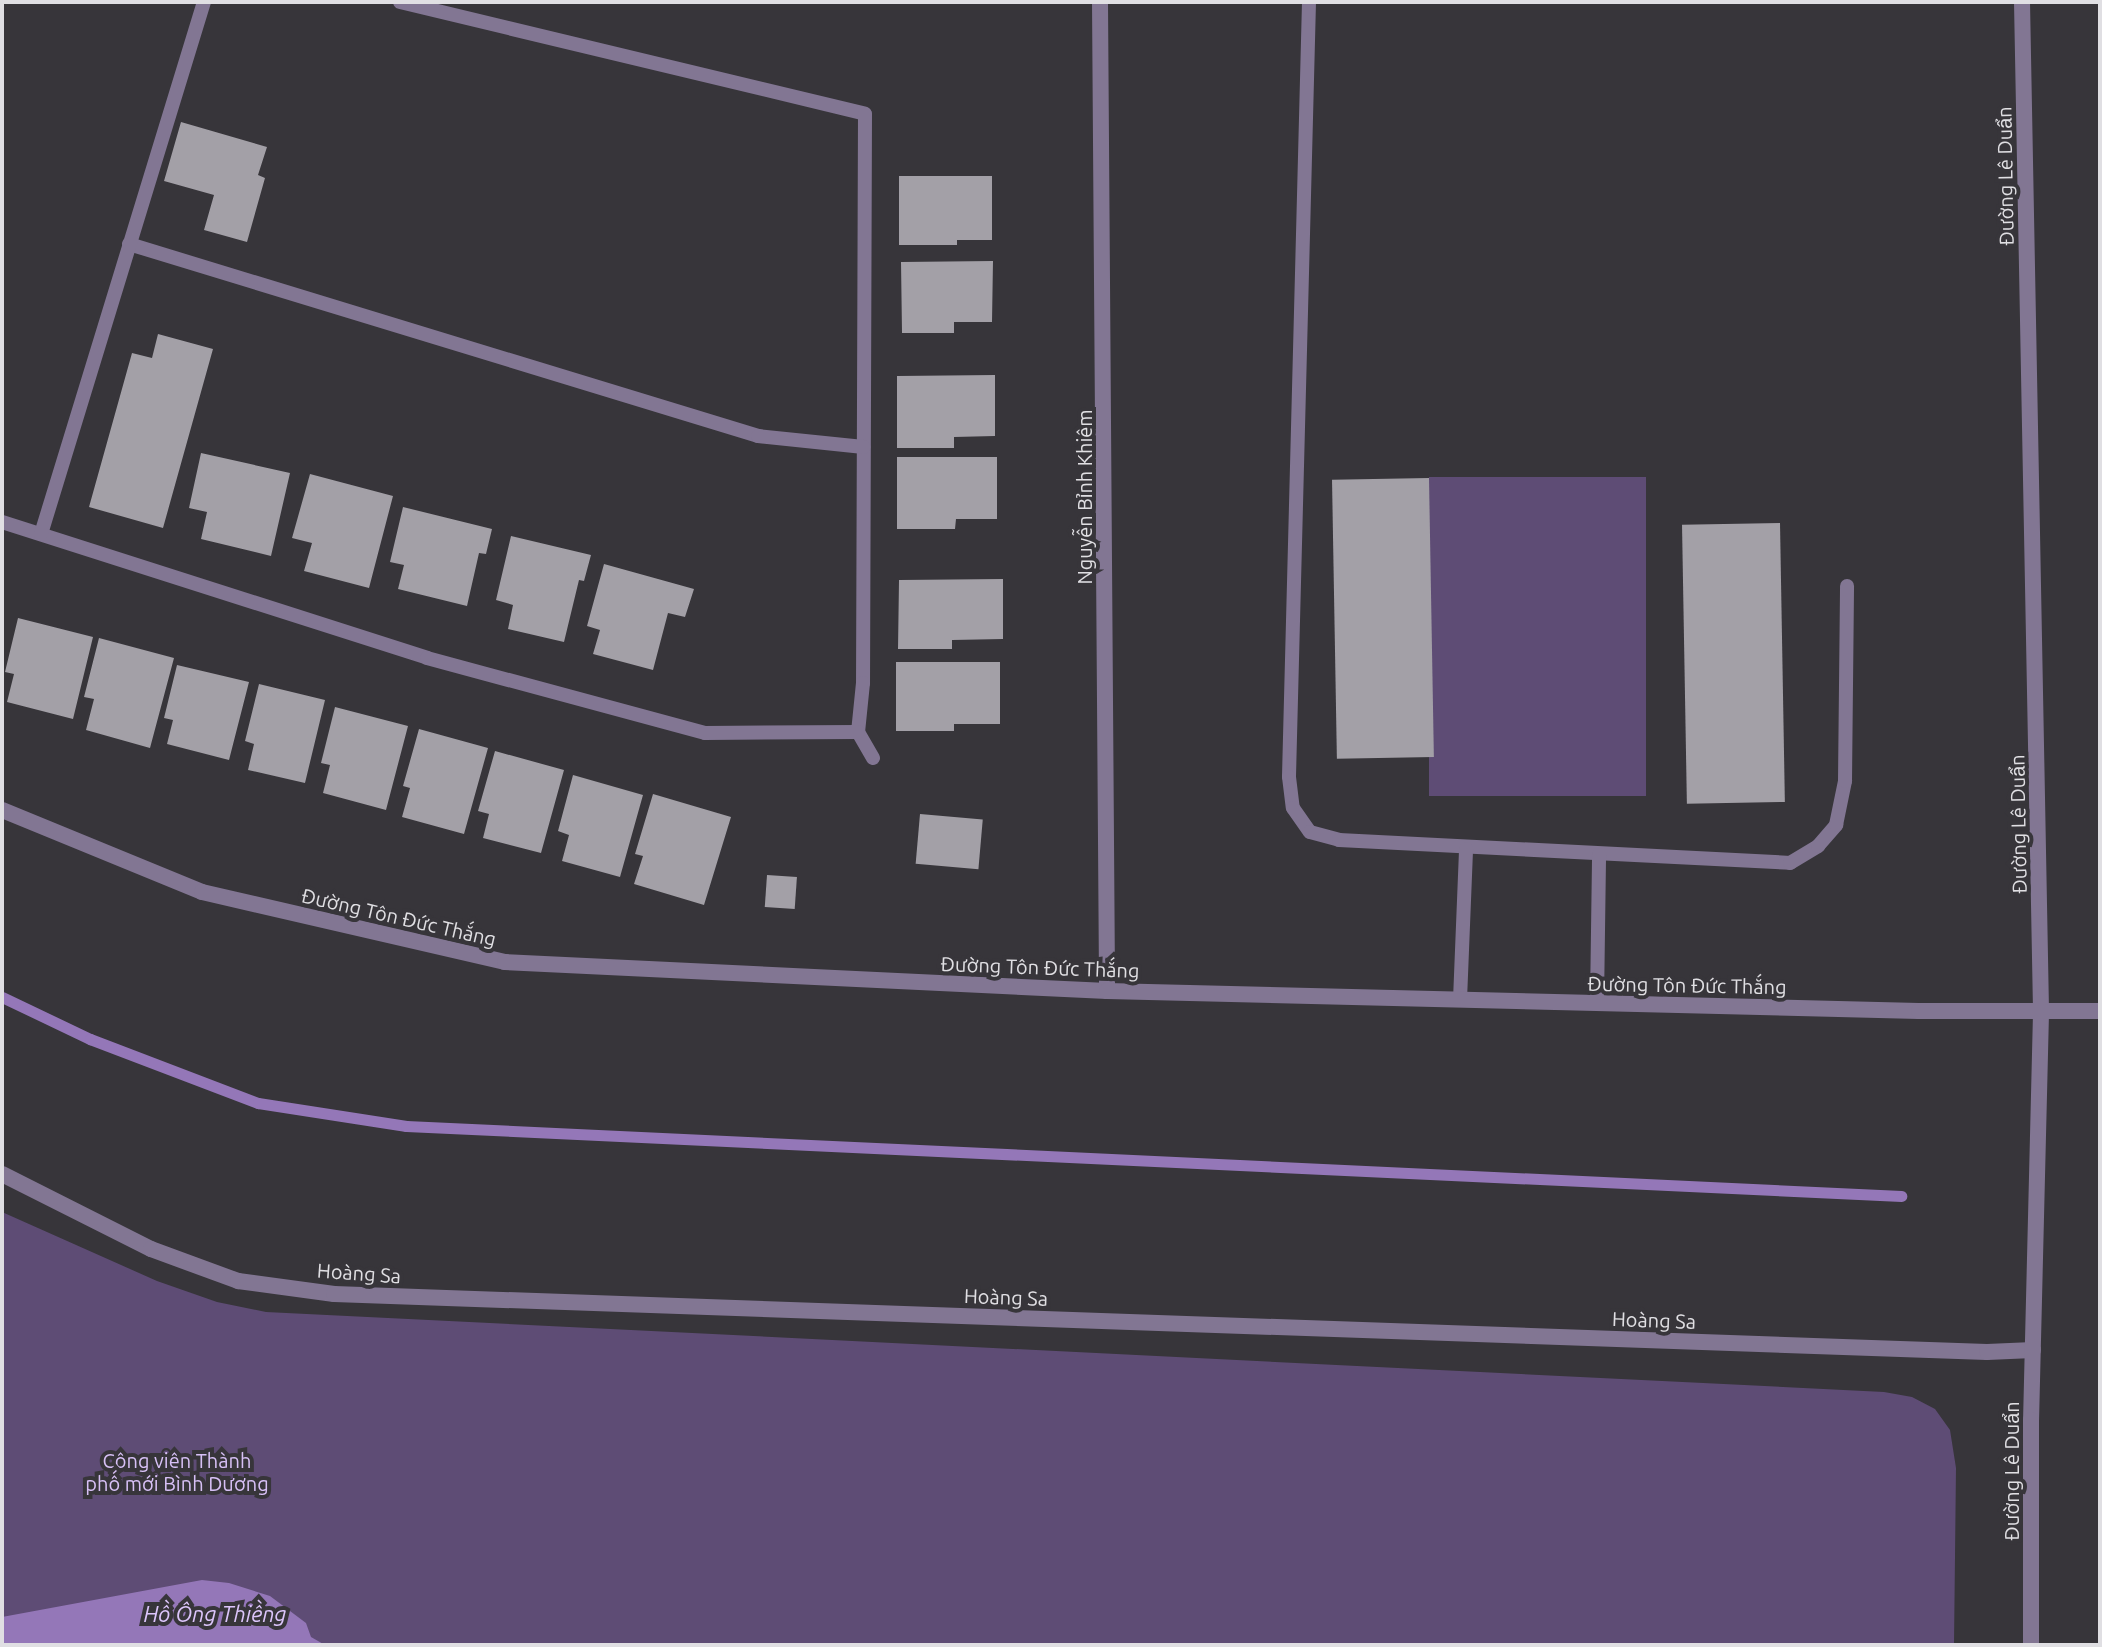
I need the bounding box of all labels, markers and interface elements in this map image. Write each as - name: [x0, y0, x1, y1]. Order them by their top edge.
- street label: Đường Lê Duẩn: [1992, 106, 2018, 246]
- street label: Nguyễn Bỉnh Khiêm: [1072, 409, 1096, 585]
- street label: Đường Lê Duẩn: [2005, 754, 2031, 894]
- street label: Đường Tôn Đức Thắng: [299, 883, 499, 951]
- street label: Đường Tôn Đức Thắng: [940, 952, 1140, 982]
- street label: Đường Tôn Đức Thắng: [1587, 971, 1787, 999]
- street label: Hoàng Sa: [316, 1258, 402, 1288]
- street label: Hoàng Sa: [964, 1284, 1048, 1310]
- street label: Hoàng Sa: [1612, 1307, 1696, 1333]
- street label: Đường Lê Duẩn: [1999, 1401, 2023, 1541]
- park label: Công viên Thành phố mới Bình Dương: [85, 1448, 269, 1495]
- water label: Hồ Ông Thiềng: [144, 1601, 286, 1627]

